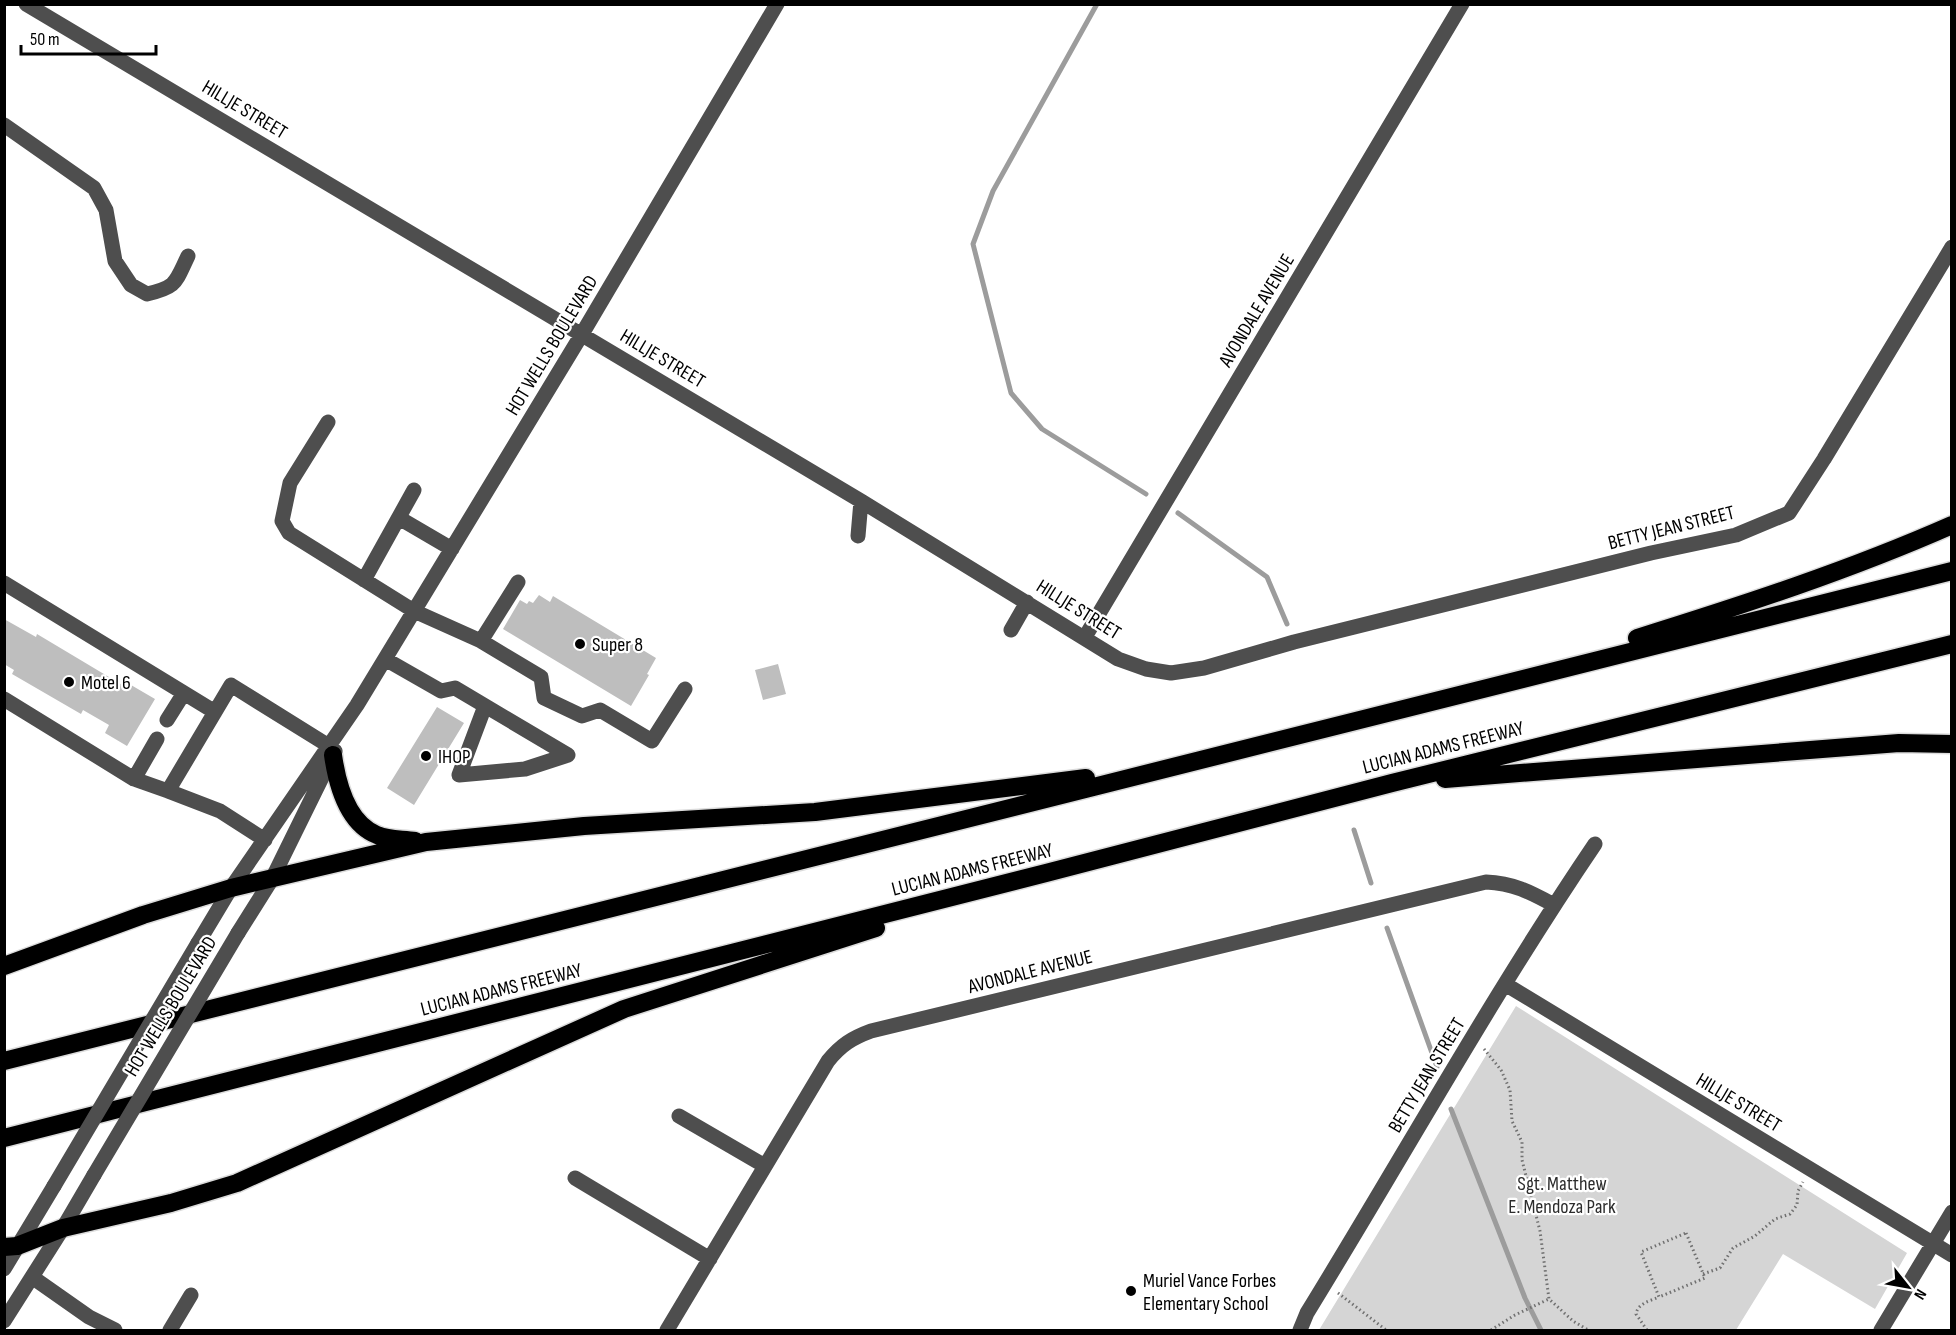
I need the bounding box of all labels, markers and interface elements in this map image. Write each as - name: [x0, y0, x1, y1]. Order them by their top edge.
- scale bar: [21, 18, 156, 56]
- text: 50 m: [30, 29, 60, 50]
- street label: HILLJE STREET: [198, 75, 291, 145]
- street label: AVONDALE AVENUE: [1213, 250, 1300, 372]
- street label: HOT WELLS BOULEVARD: [501, 271, 603, 420]
- street label: HILLJE STREET: [616, 324, 709, 394]
- street label: BETTY JEAN STREET: [1606, 501, 1737, 555]
- street label: HILLJE STREET: [1032, 574, 1125, 645]
- place label: Super 8: [592, 633, 643, 657]
- marker: Super 8: [573, 637, 587, 651]
- place label: Motel 6: [81, 671, 131, 695]
- marker: Motel 6: [62, 675, 76, 689]
- street label: LUCIAN ADAMS FREEWAY: [1360, 716, 1527, 780]
- place label: IHOP: [438, 745, 471, 769]
- marker: IHOP: [419, 749, 433, 763]
- street label: LUCIAN ADAMS FREEWAY: [889, 838, 1056, 902]
- street label: HOT WELLS BOULEVARD: [120, 932, 222, 1081]
- street label: AVONDALE AVENUE: [965, 945, 1095, 999]
- street label: LUCIAN ADAMS FREEWAY: [418, 958, 585, 1022]
- street label: BETTY JEAN STREET: [1383, 1014, 1470, 1137]
- street label: HILLJE STREET: [1692, 1068, 1785, 1138]
- park label: Sgt. Matthew E. Mendoza Park: [1508, 1172, 1616, 1219]
- north arrow: [1878, 1257, 1938, 1317]
- place label: Muriel Vance Forbes Elementary School: [1143, 1269, 1276, 1316]
- marker: Muriel Vance Forbes Elementary School: [1124, 1284, 1138, 1298]
- text: N: [1909, 1285, 1930, 1303]

